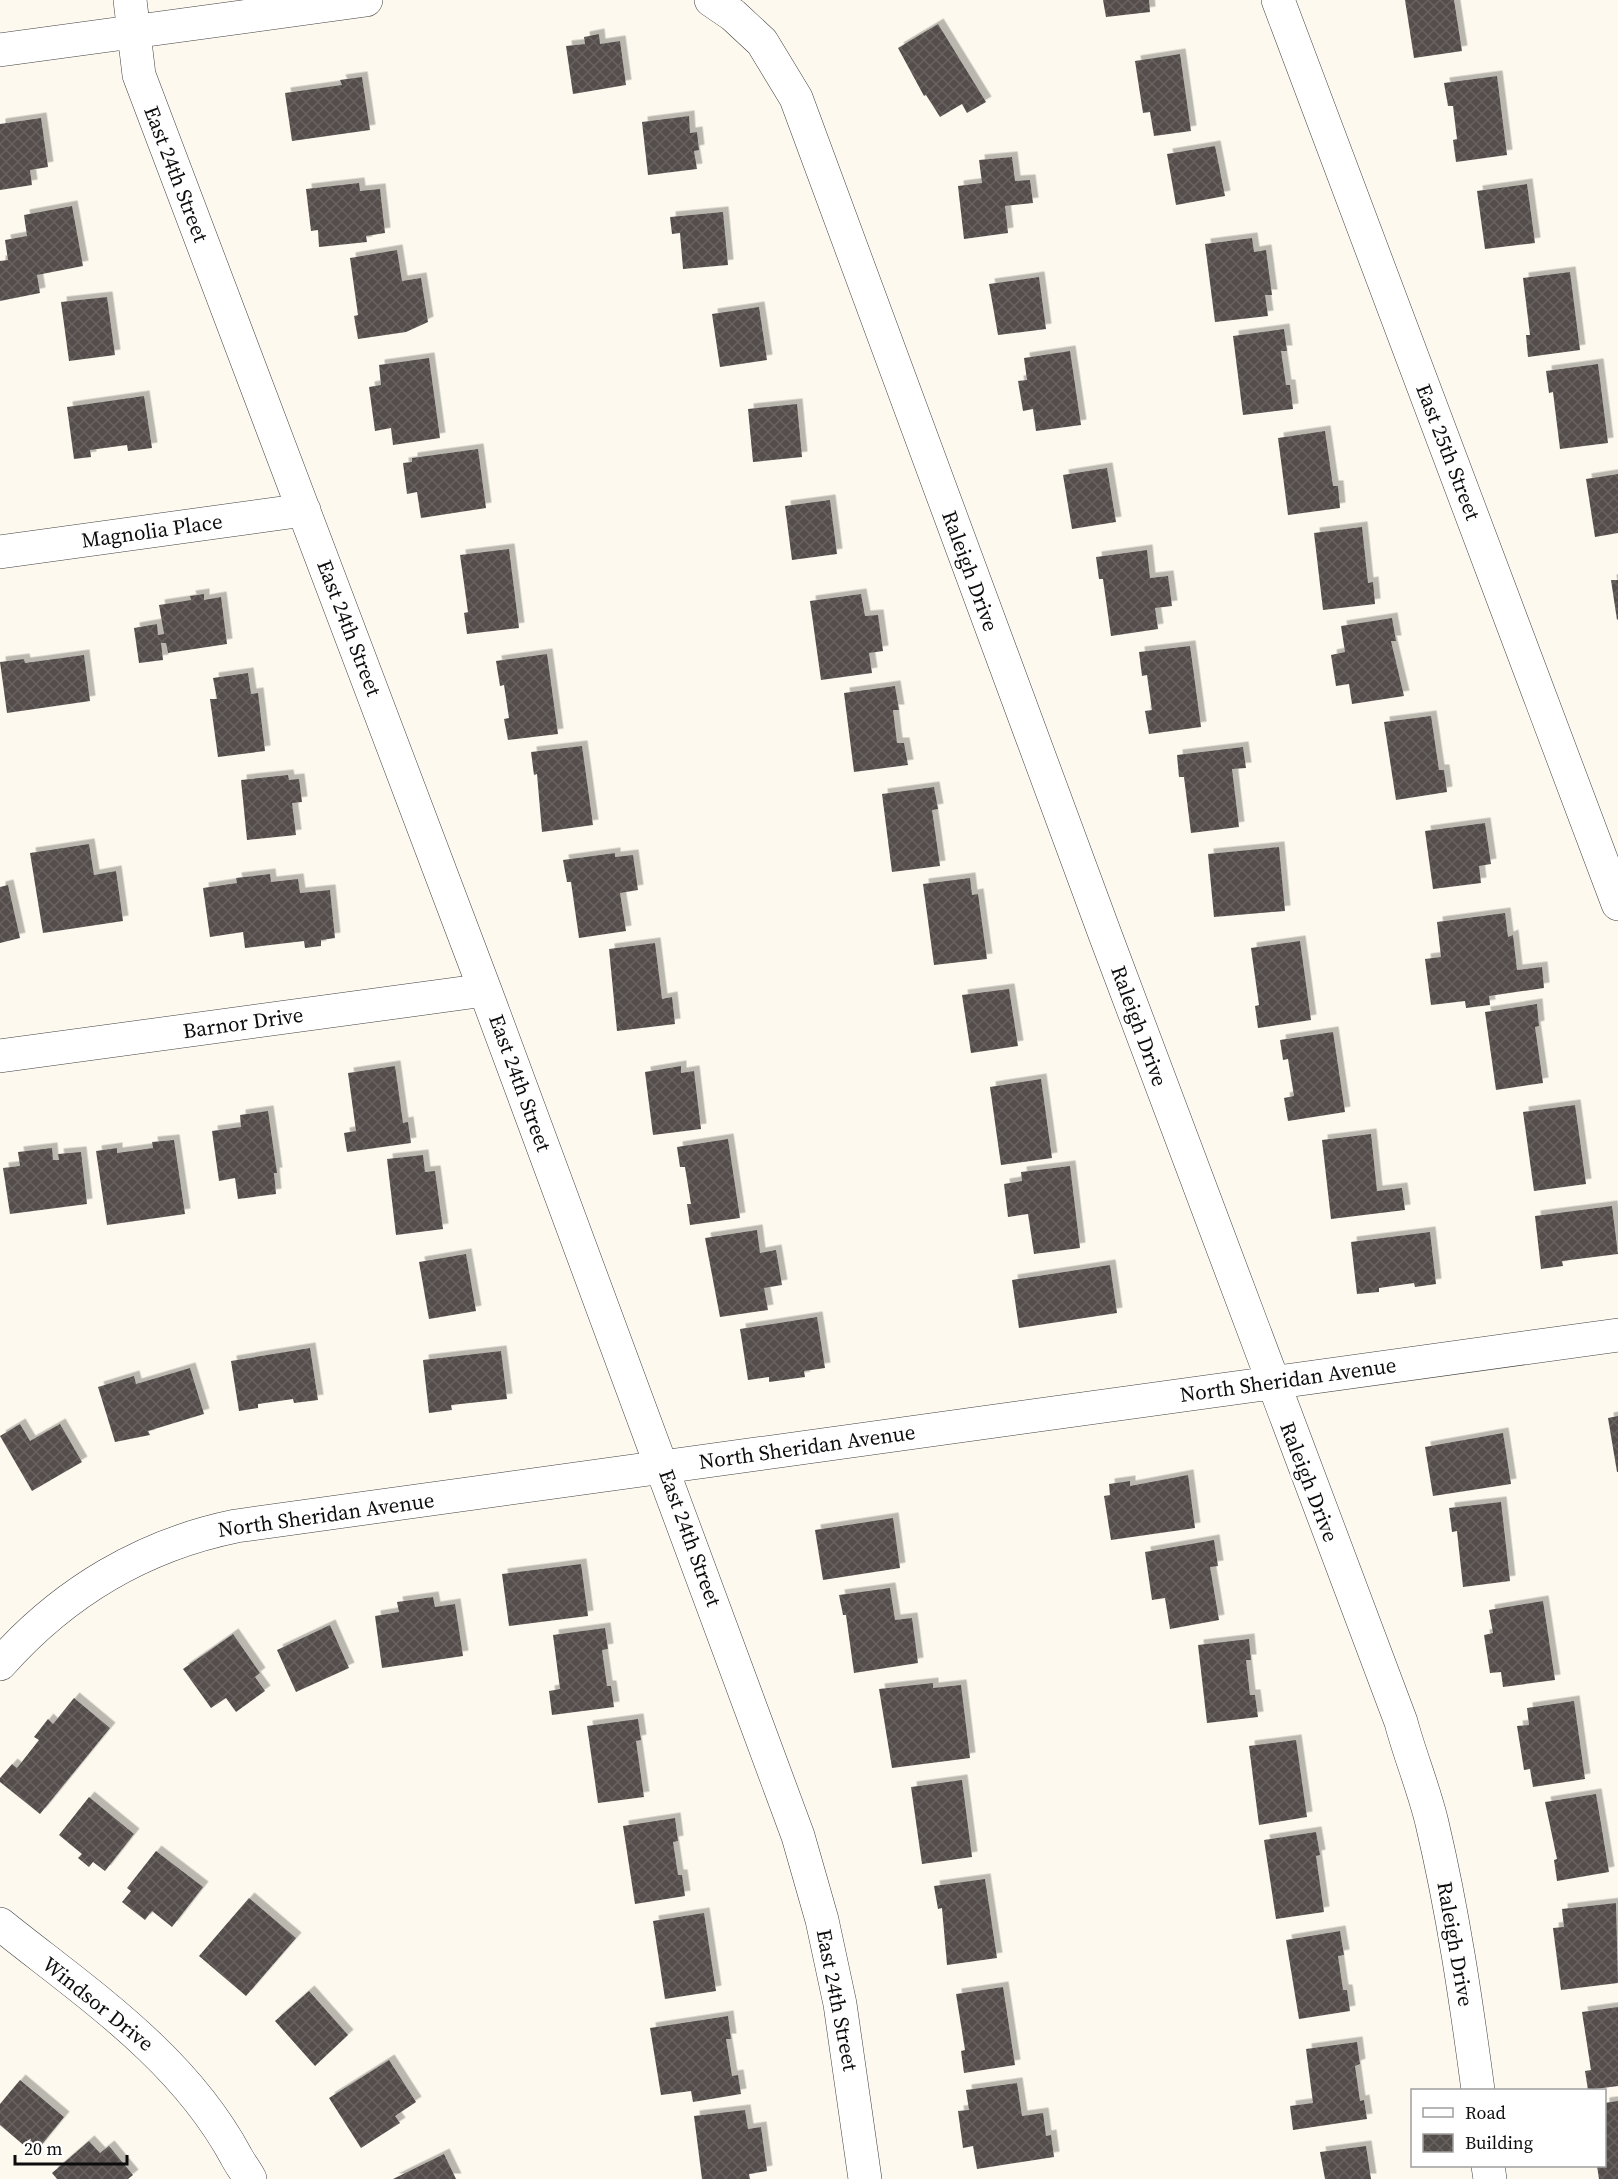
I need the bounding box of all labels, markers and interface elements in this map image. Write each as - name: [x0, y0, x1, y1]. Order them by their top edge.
- street label: East 24th Street: [137, 101, 216, 246]
- street label: East 25th Street: [1409, 379, 1488, 524]
- street label: Magnolia Place: [80, 506, 224, 555]
- street label: Raleigh Drive: [935, 506, 1006, 635]
- street label: East 24th Street: [310, 555, 389, 700]
- street label: Raleigh Drive: [1104, 961, 1175, 1090]
- street label: Barnor Drive: [181, 1000, 305, 1045]
- street label: East 24th Street: [482, 1010, 559, 1156]
- street label: North Sheridan Avenue: [1178, 1350, 1398, 1409]
- street label: North Sheridan Avenue: [697, 1417, 917, 1476]
- street label: Raleigh Drive: [1273, 1418, 1346, 1546]
- street label: East 24th Street: [652, 1465, 729, 1611]
- street label: North Sheridan Avenue: [216, 1485, 436, 1544]
- street label: Raleigh Drive: [1430, 1879, 1481, 2009]
- street label: East 24th Street: [810, 1927, 865, 2073]
- street label: Windsor Drive: [36, 1950, 160, 2058]
- legend: [1411, 2089, 1606, 2167]
- text: Road: [1465, 2100, 1506, 2125]
- scale bar: [15, 2128, 128, 2166]
- text: Building: [1465, 2130, 1533, 2155]
- text: 20 m: [24, 2136, 62, 2161]

